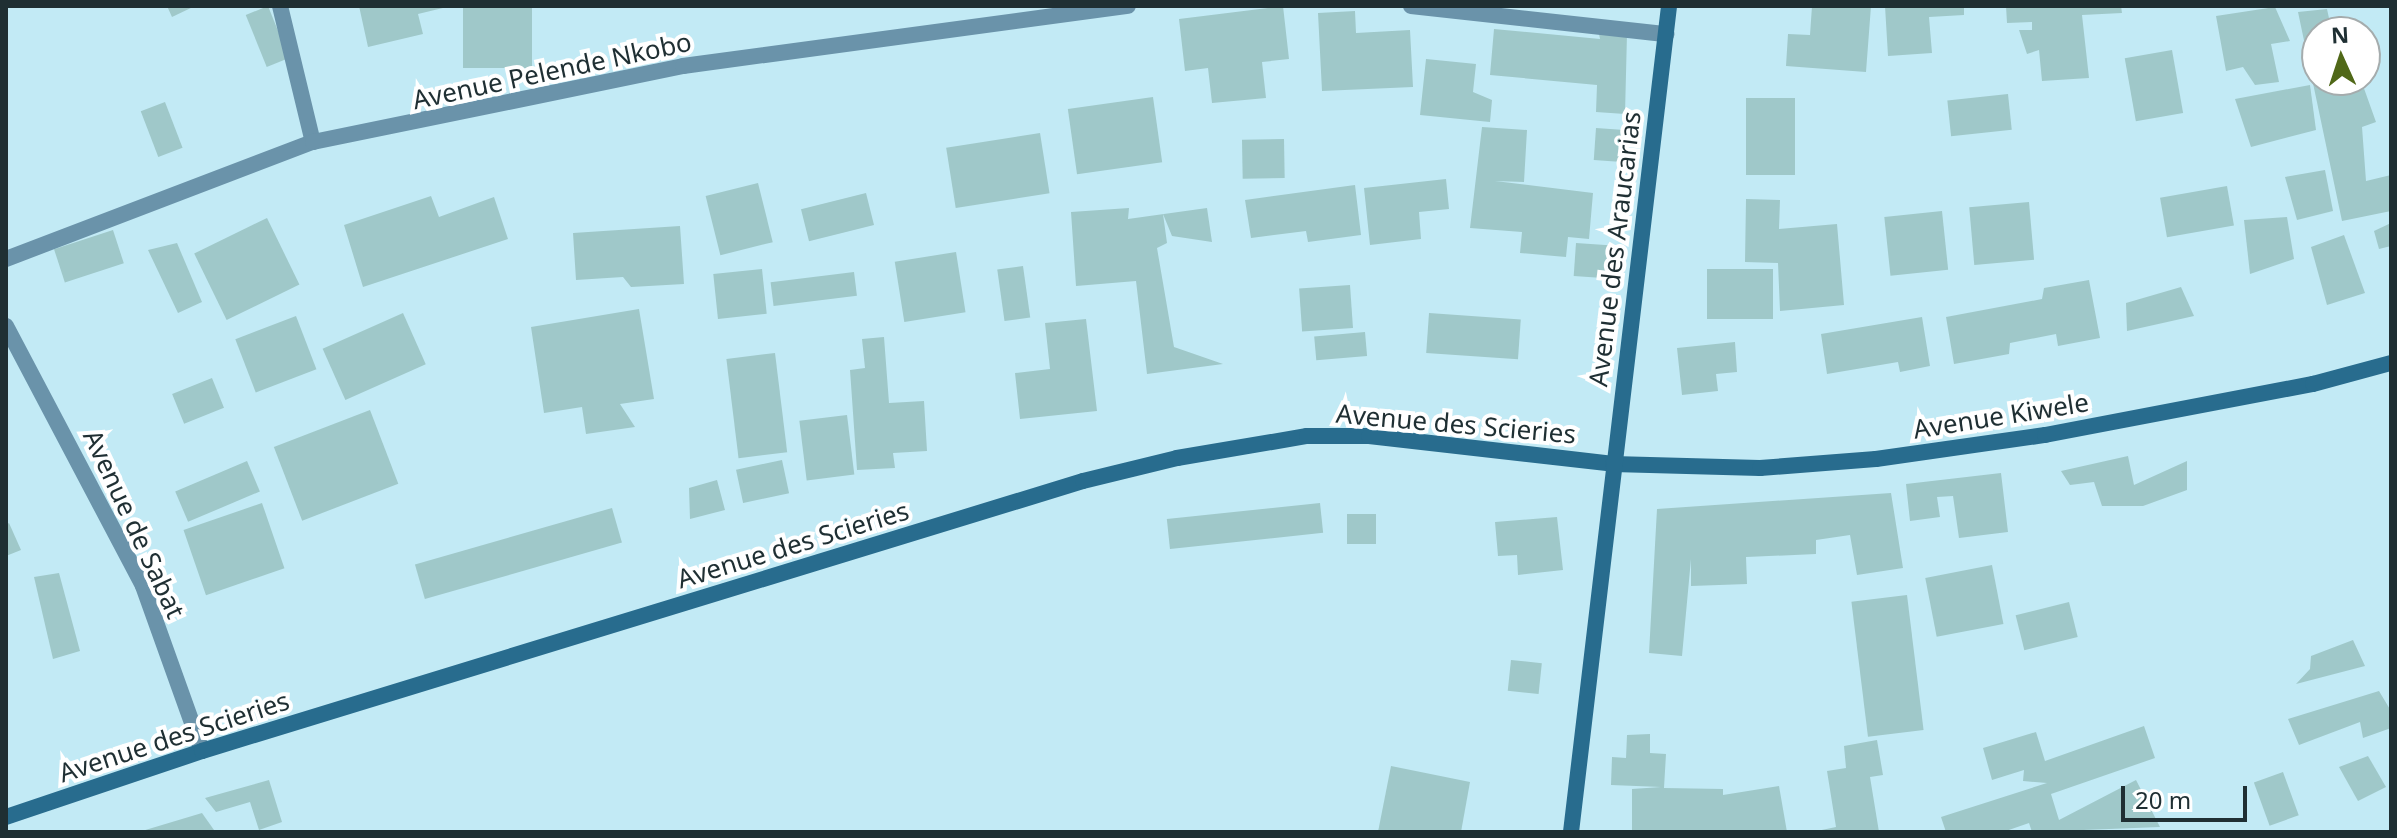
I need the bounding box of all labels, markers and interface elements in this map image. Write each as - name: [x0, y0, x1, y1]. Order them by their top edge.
- north arrow: [2301, 16, 2381, 96]
- text: N: [2330, 19, 2350, 49]
- street label: Avenue Pelende Nkobo: [410, 26, 694, 116]
- street label: Avenue des Araucarias: [1583, 110, 1647, 388]
- street label: Avenue Kiwele: [1911, 387, 2091, 445]
- street label: Avenue des Scieries: [1335, 398, 1577, 450]
- street label: Avenue de Sabat: [77, 425, 191, 623]
- street label: Avenue des Scieries: [673, 495, 913, 595]
- street label: Avenue des Scieries: [55, 685, 293, 789]
- scale bar: [2125, 770, 2251, 820]
- text: 20 m: [2135, 783, 2191, 816]

